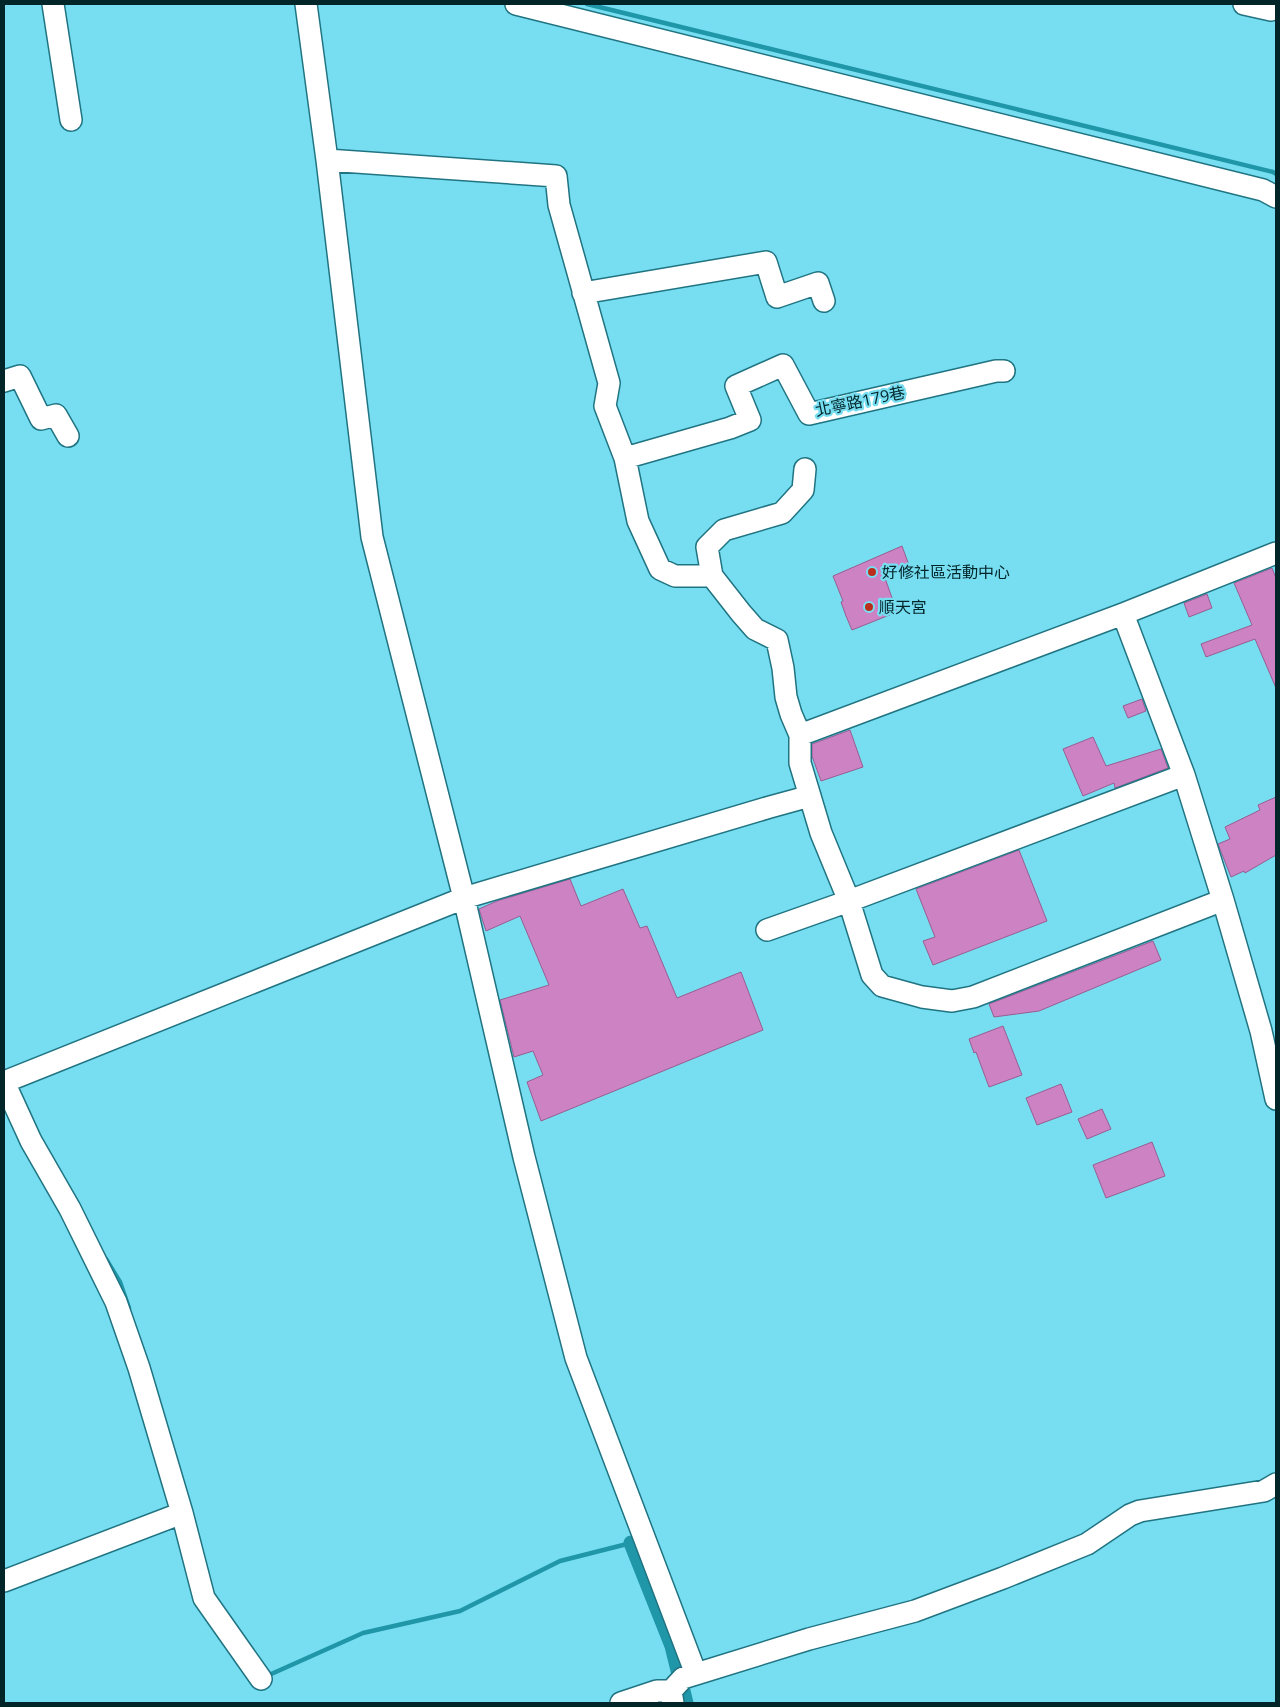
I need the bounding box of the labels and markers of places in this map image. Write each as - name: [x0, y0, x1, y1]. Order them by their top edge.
- place label: 好修社區活動中心: [882, 561, 1010, 583]
- marker: 好修社區活動中心: [866, 566, 878, 578]
- place label: 順天宮: [879, 596, 927, 618]
- marker: 順天宮: [863, 601, 875, 613]

